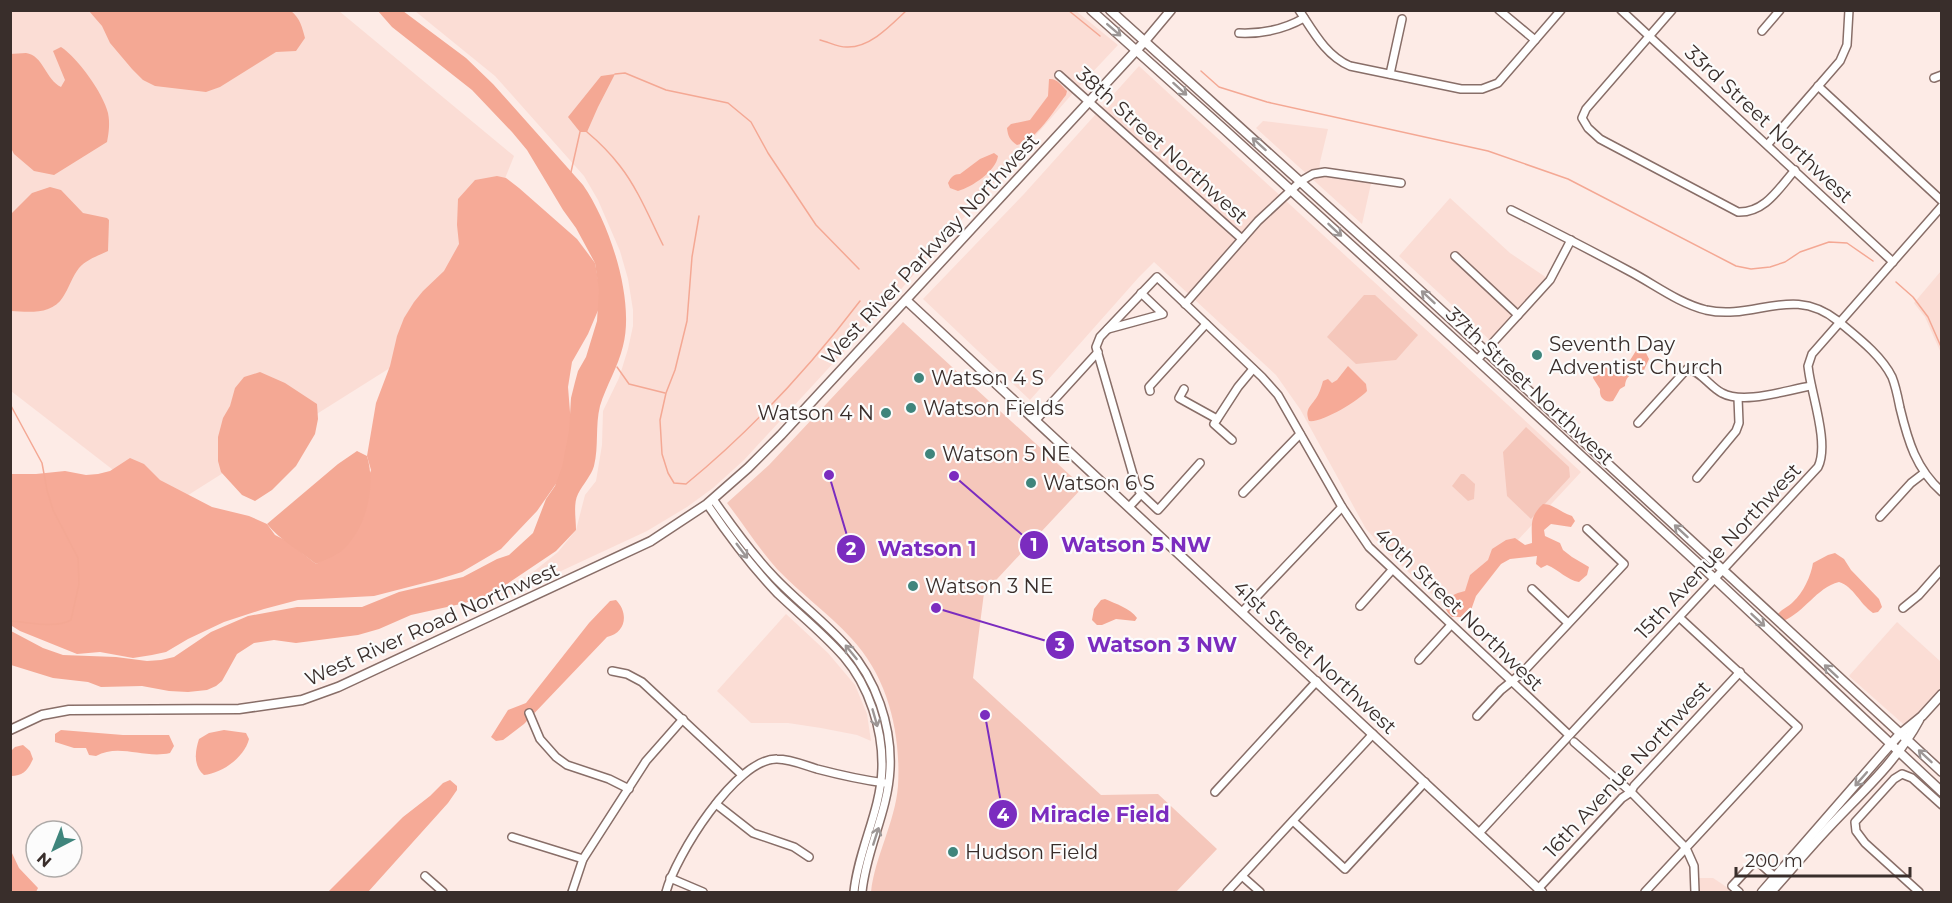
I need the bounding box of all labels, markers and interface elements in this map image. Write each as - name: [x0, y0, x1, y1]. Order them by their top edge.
- one-way arrow: [1106, 23, 1121, 37]
- street label: 33rd Street Northwest: [1680, 40, 1858, 208]
- street label: 38th Street Northwest: [1071, 62, 1253, 228]
- one-way arrow: [1172, 82, 1187, 96]
- street label: West River Parkway Northwest: [816, 128, 1044, 370]
- one-way arrow: [1252, 137, 1267, 151]
- one-way arrow: [1327, 222, 1342, 237]
- one-way arrow: [1420, 290, 1435, 304]
- street label: 37th Street Northwest: [1441, 302, 1619, 470]
- place label: Seventh Day Adventist Church: [1549, 332, 1723, 379]
- marker: Seventh Day Adventist Church: [1530, 348, 1544, 362]
- place label: Watson 4 S: [931, 366, 1044, 390]
- marker: Watson 4 S: [912, 371, 926, 385]
- place label: Watson Fields: [923, 396, 1064, 420]
- place label: Watson 4 N: [757, 401, 874, 425]
- marker: Watson Fields: [904, 401, 918, 415]
- marker: Watson 4 N: [879, 406, 893, 420]
- place label: Watson 5 NE: [942, 442, 1070, 466]
- marker: Watson 5 NE: [923, 447, 937, 461]
- street label: 15th Avenue Northwest: [1630, 458, 1806, 644]
- place label: Watson 6 S: [1043, 471, 1155, 495]
- marker: Watson 6 S: [1024, 476, 1038, 490]
- street label: 40th Street Northwest: [1370, 522, 1548, 696]
- one-way arrow: [1673, 524, 1688, 538]
- callout: Watson 5 NW: [1019, 525, 1223, 564]
- callout: Watson 1: [836, 529, 989, 568]
- text: Watson 5 NW: [1061, 532, 1211, 557]
- text: 1: [1030, 534, 1038, 556]
- text: Watson 1: [878, 536, 976, 561]
- text: 2: [846, 538, 857, 560]
- one-way arrow: [735, 543, 748, 559]
- street label: West River Road Northwest: [301, 557, 563, 691]
- place label: Watson 3 NE: [925, 574, 1053, 598]
- street label: 41st Street Northwest: [1228, 575, 1402, 739]
- marker: Watson 3 NE: [906, 579, 920, 593]
- one-way arrow: [1750, 612, 1765, 627]
- callout: Watson 3 NW: [1045, 625, 1249, 664]
- text: Watson 3 NW: [1087, 632, 1237, 657]
- text: 3: [1054, 634, 1066, 656]
- one-way arrow: [844, 644, 857, 660]
- one-way arrow: [1823, 664, 1838, 678]
- street label: 16th Avenue Northwest: [1539, 676, 1715, 862]
- one-way arrow: [869, 708, 881, 727]
- one-way arrow: [1917, 749, 1932, 763]
- one-way arrow: [1854, 771, 1868, 786]
- callout: Miracle Field: [988, 795, 1181, 834]
- text: Miracle Field: [1030, 802, 1170, 827]
- text: 4: [997, 804, 1010, 826]
- north arrow: [24, 819, 84, 879]
- one-way arrow: [872, 827, 883, 846]
- place label: Hudson Field: [965, 840, 1098, 864]
- scale bar: [1736, 840, 1910, 878]
- marker: Hudson Field: [946, 845, 960, 859]
- text: N: [33, 848, 55, 871]
- text: 200 m: [1745, 850, 1803, 872]

